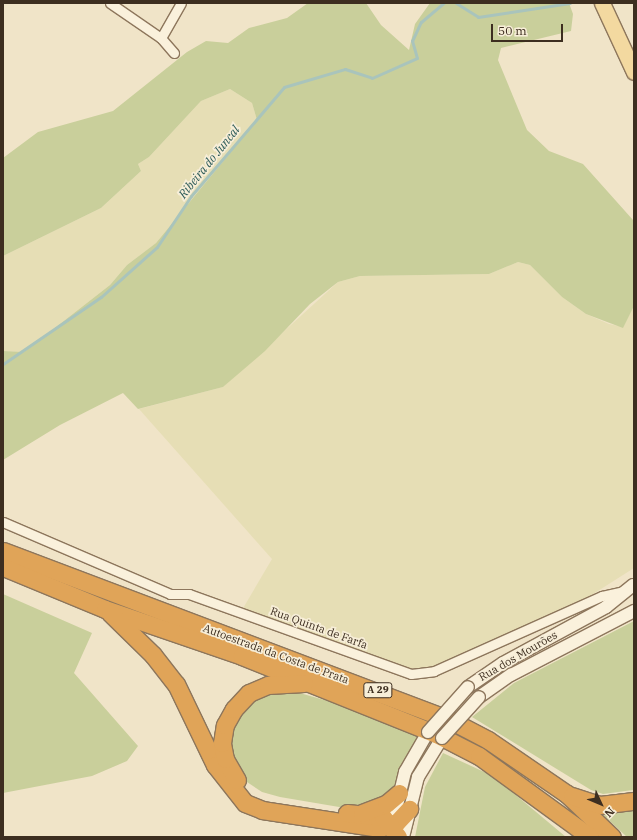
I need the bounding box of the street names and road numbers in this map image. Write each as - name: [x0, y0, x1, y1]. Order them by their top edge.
- street label: Rua Quinta de Farfa: [268, 604, 370, 652]
- street label: Autoestrada da Costa de Prata: [201, 621, 351, 687]
- street label: Rua dos Mourões: [476, 628, 560, 684]
- road number: A 29: [363, 682, 393, 698]

